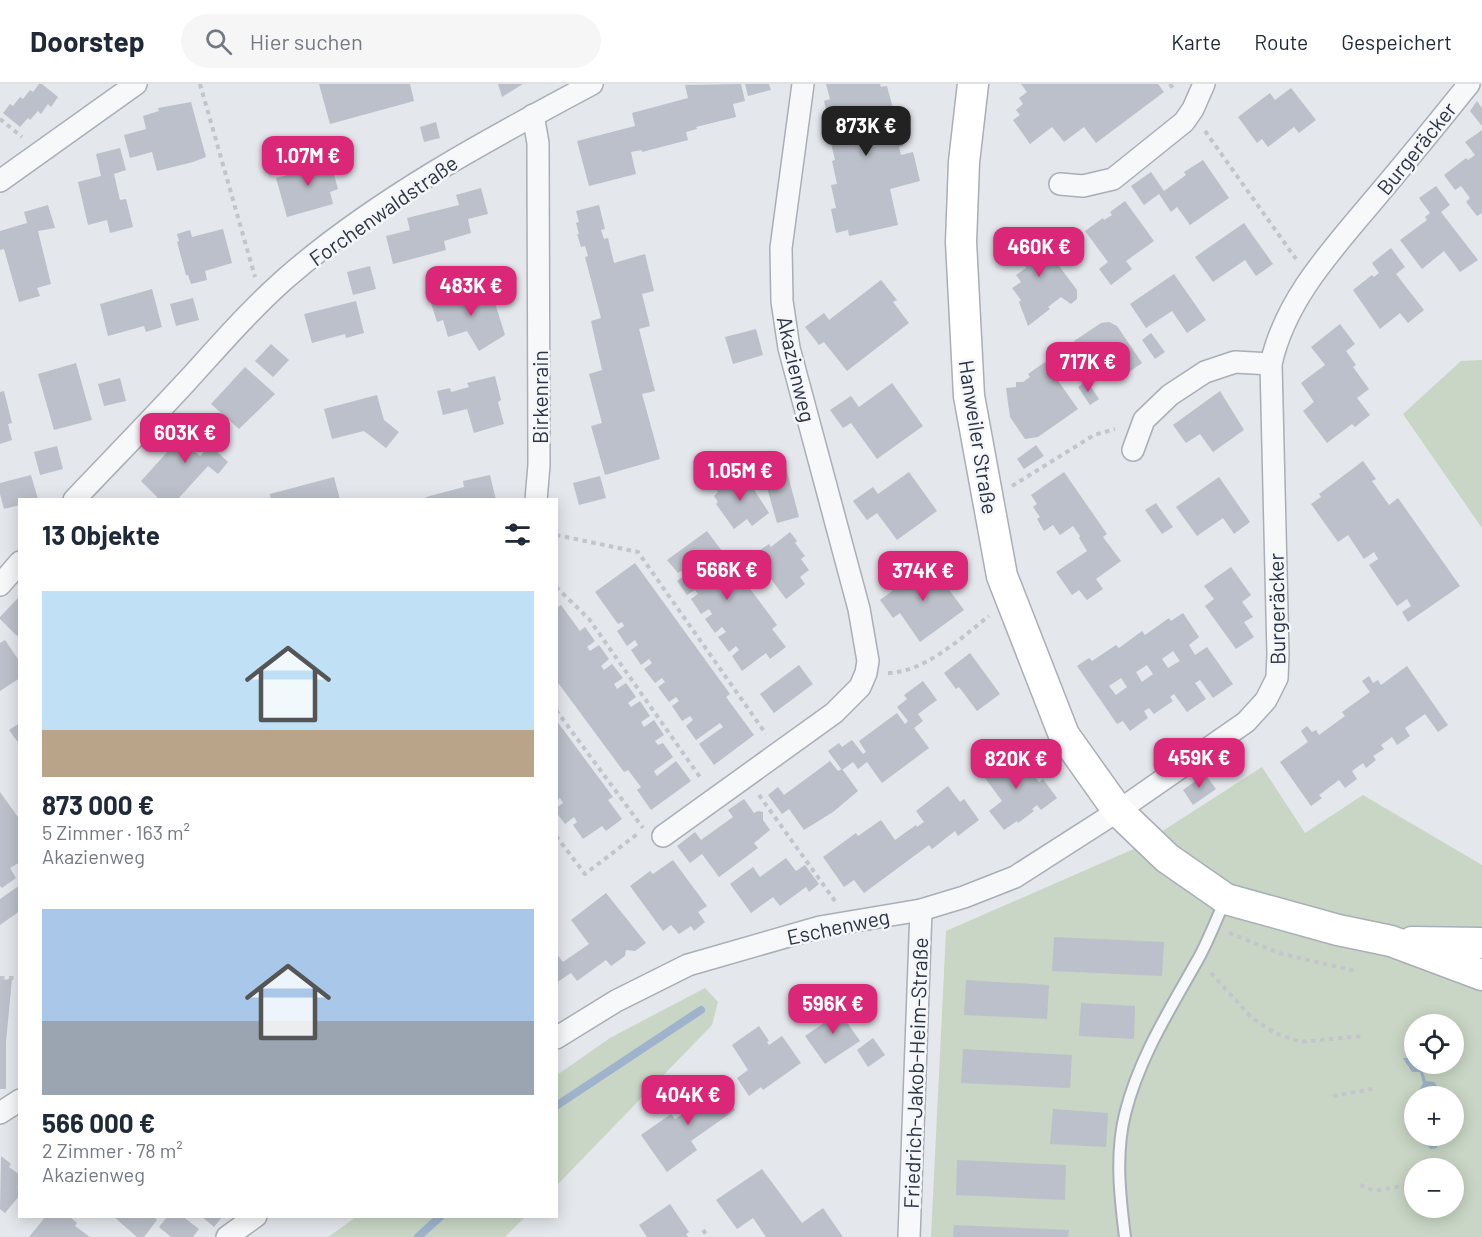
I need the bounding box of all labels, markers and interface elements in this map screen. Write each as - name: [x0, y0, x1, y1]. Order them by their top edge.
- search box: [181, 14, 601, 68]
- text: Doorstep: [30, 24, 145, 58]
- icon: search: [202, 25, 235, 58]
- text: Hier suchen: [250, 28, 363, 54]
- text: Karte: [1171, 29, 1221, 54]
- text: Route: [1254, 29, 1308, 54]
- text: Gespeichert: [1341, 29, 1452, 54]
- street label: Burgeräcker: [1371, 96, 1461, 199]
- pin: 873K €: [817, 106, 915, 157]
- text: 873K €: [836, 113, 896, 137]
- pin: 1.07M €: [253, 136, 363, 187]
- text: 1.07M €: [276, 143, 340, 167]
- street label: Forchenwaldstraße: [304, 149, 462, 271]
- pin: 460K €: [990, 227, 1088, 278]
- text: 460K €: [1007, 234, 1071, 258]
- pin: 483K €: [422, 266, 520, 317]
- text: 483K €: [440, 273, 502, 297]
- street label: Akazienweg: [773, 314, 821, 424]
- pin: 717K €: [1039, 342, 1137, 393]
- text: 717K €: [1060, 349, 1116, 373]
- street label: Birkenrain: [527, 350, 552, 444]
- street label: Hanweiler Straße: [954, 358, 1004, 516]
- pin: 603K €: [136, 413, 234, 464]
- text: 603K €: [154, 420, 216, 444]
- pin: 1.05M €: [685, 451, 795, 502]
- text: 1.05M €: [707, 458, 773, 482]
- icon: filters: [501, 518, 534, 551]
- text: 13 Objekte: [42, 519, 160, 550]
- pin: 566K €: [678, 550, 776, 601]
- pin: 374K €: [874, 551, 972, 602]
- street label: Burgeräcker: [1263, 552, 1289, 665]
- text: 566K €: [696, 557, 758, 581]
- text: 374K €: [892, 558, 954, 582]
- icon: home: [234, 630, 342, 738]
- pin: 459K €: [1150, 738, 1248, 789]
- pin: 820K €: [967, 739, 1065, 790]
- text: 459K €: [1168, 745, 1230, 769]
- text: 820K €: [985, 746, 1047, 770]
- text: 873 000 €: [42, 789, 154, 820]
- text: 5 Zimmer · 163 m²: [42, 820, 190, 844]
- text: Akazienweg: [42, 844, 145, 868]
- street label: Eschenweg: [784, 903, 892, 949]
- street label: Friedrich-Jakob-Heim-Straße: [898, 937, 932, 1209]
- icon: home: [234, 948, 342, 1056]
- pin: 596K €: [784, 984, 882, 1035]
- text: 596K €: [802, 991, 864, 1015]
- map controls: [1404, 1014, 1464, 1218]
- button: locate: [1404, 1014, 1464, 1074]
- pin: 404K €: [639, 1075, 737, 1126]
- text: 404K €: [656, 1082, 720, 1106]
- button: +: [1404, 1086, 1464, 1146]
- text: 566 000 €: [42, 1107, 155, 1138]
- text: 2 Zimmer · 78 m²: [42, 1138, 183, 1162]
- button: −: [1404, 1158, 1464, 1218]
- text: Akazienweg: [42, 1162, 145, 1186]

